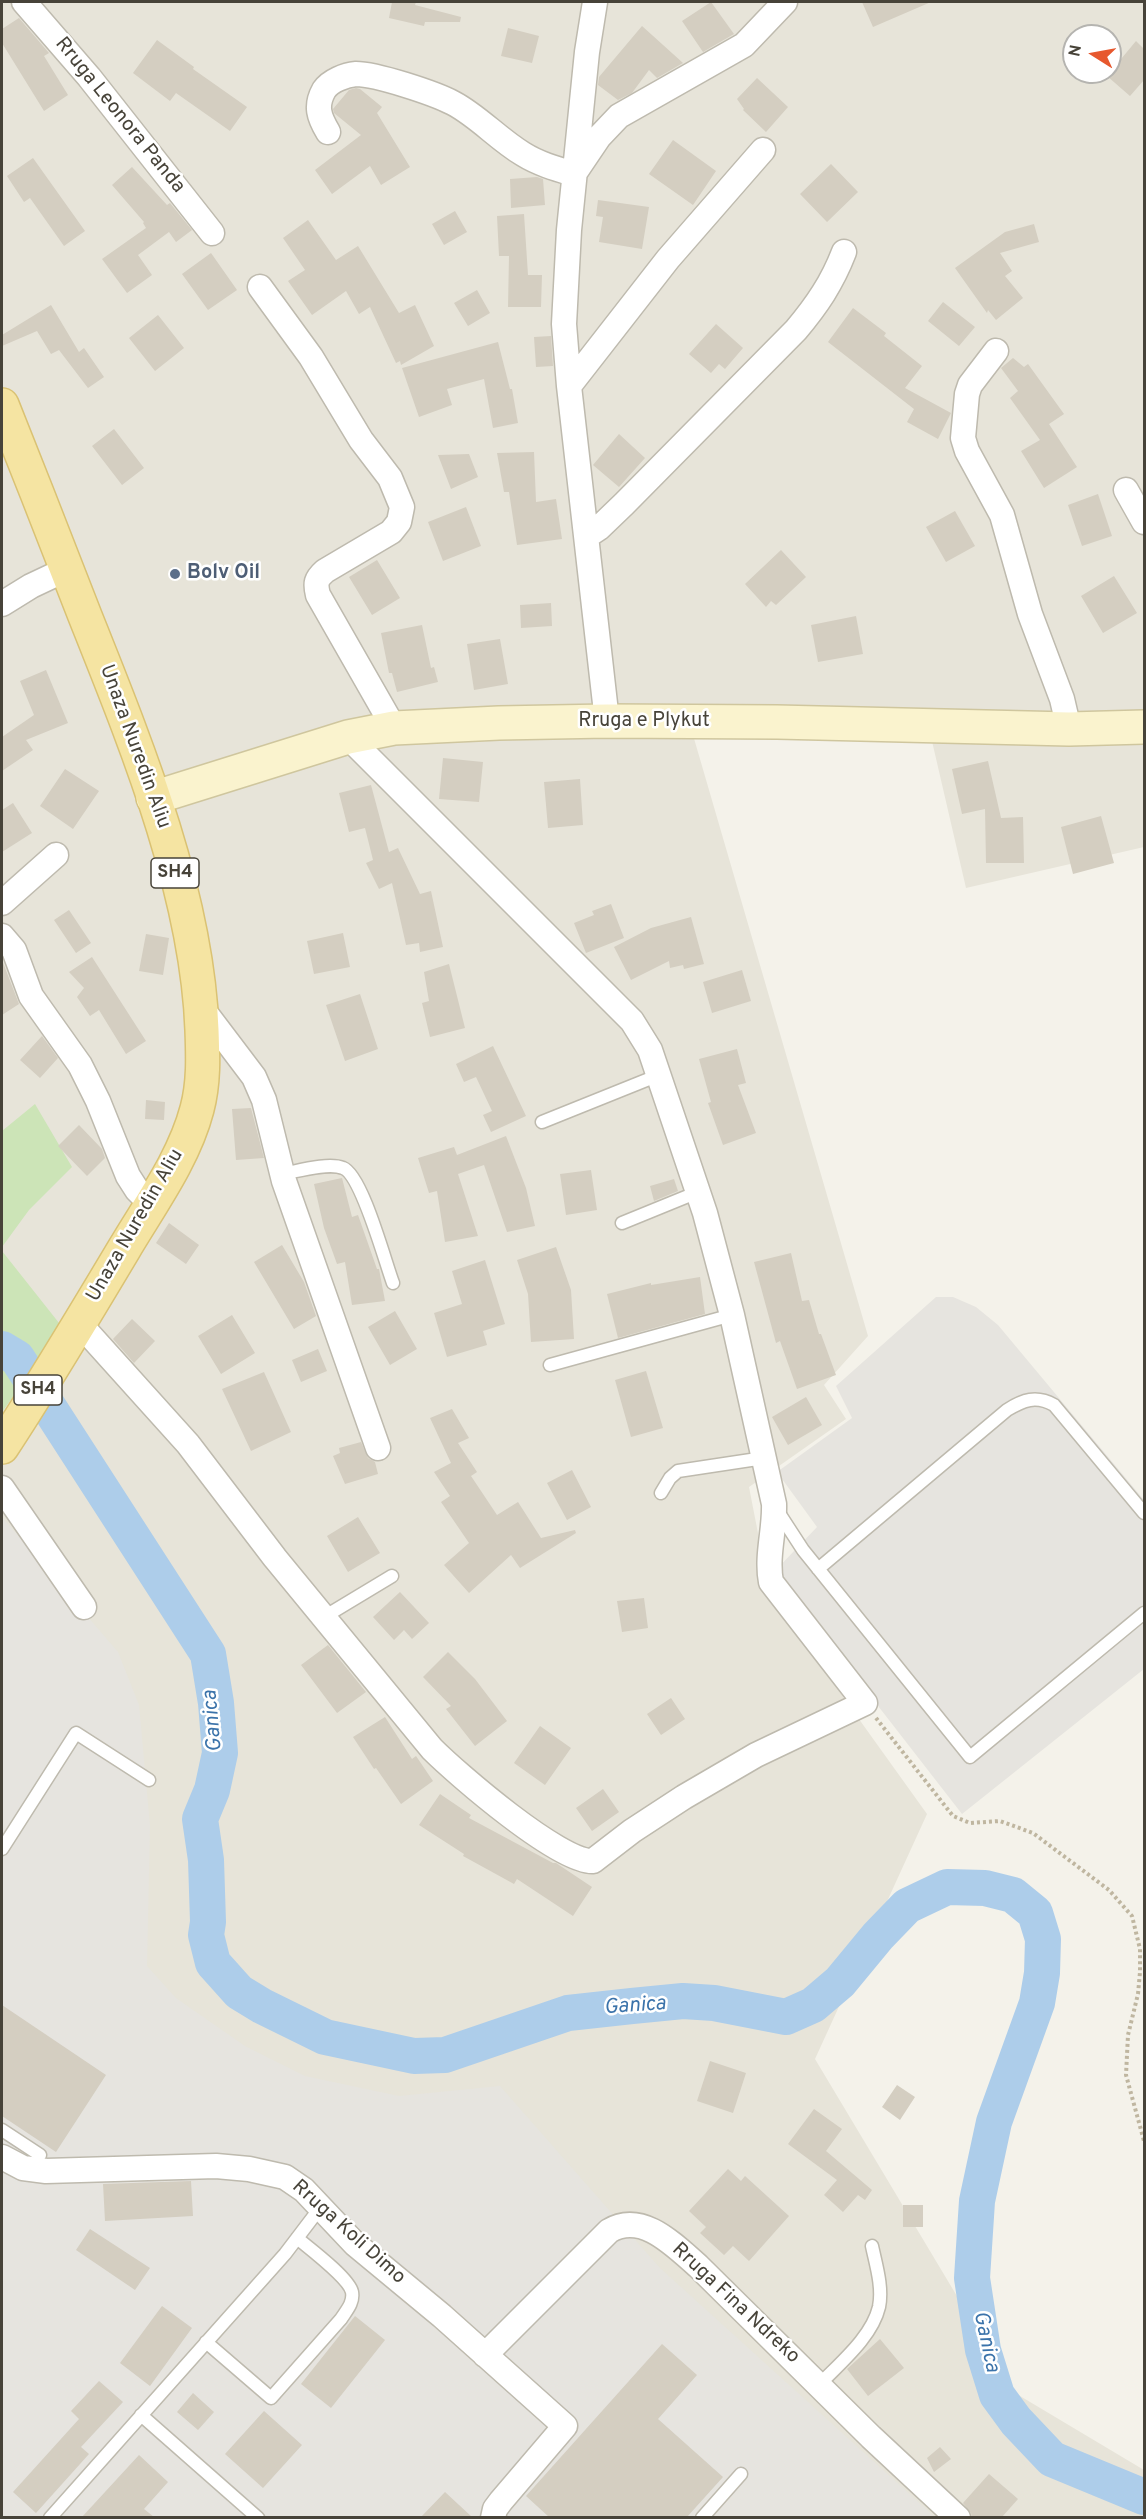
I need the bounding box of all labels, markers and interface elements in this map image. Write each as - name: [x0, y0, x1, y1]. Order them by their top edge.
- north arrow: [1062, 24, 1122, 84]
- street label: Rruga Leonora Panda: [49, 33, 189, 199]
- text: N: [1065, 43, 1087, 58]
- place label: Bolv Oil: [187, 562, 260, 586]
- marker: Bolv Oil: [168, 567, 182, 581]
- street label: Unaza Nuredin Aliu: [93, 662, 175, 832]
- street label: Rruga e Plykut: [578, 710, 710, 734]
- road number: SH4: [151, 858, 199, 888]
- street label: Unaza Nuredin Aliu: [83, 1145, 189, 1307]
- road number: SH4: [14, 1375, 62, 1405]
- water label: Ganica: [199, 1689, 229, 1753]
- water label: Ganica: [603, 1992, 667, 2022]
- street label: Rruga Koli Dimo: [286, 2176, 410, 2290]
- street label: Rruga Fina Ndreko: [666, 2239, 804, 2369]
- water label: Ganica: [966, 2309, 1004, 2375]

